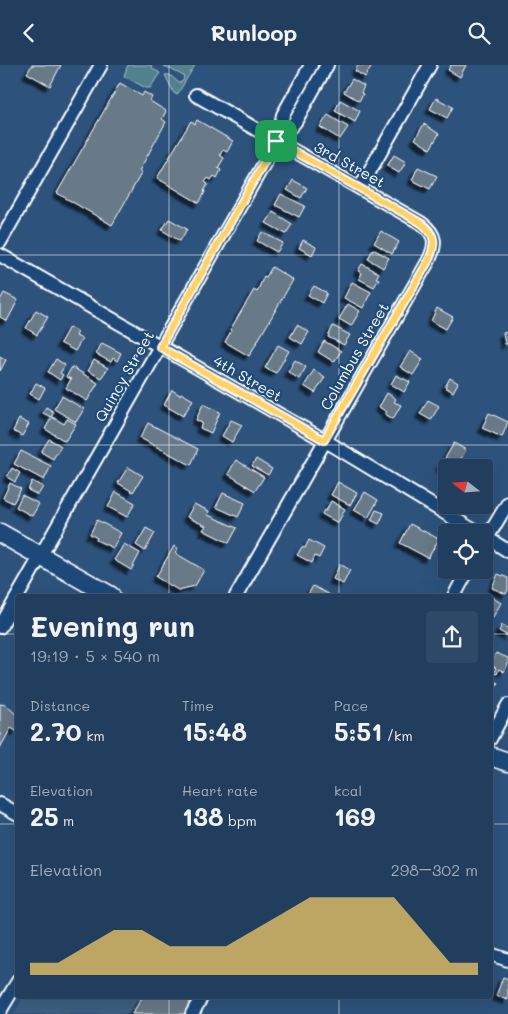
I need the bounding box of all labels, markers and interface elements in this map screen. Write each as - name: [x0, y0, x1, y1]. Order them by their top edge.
- text: Runloop: [211, 18, 297, 47]
- icon: back: [15, 19, 43, 47]
- icon: search: [465, 19, 493, 47]
- pin: [255, 120, 297, 162]
- icon: arrive: [262, 127, 290, 155]
- street label: 3rd Street: [311, 136, 389, 192]
- street label: Columbus Street: [315, 299, 393, 413]
- street label: Quincy Street: [90, 327, 158, 425]
- street label: 4th Street: [210, 350, 286, 406]
- north arrow: [438, 459, 492, 514]
- map controls: [438, 459, 493, 579]
- button: locate: [438, 524, 493, 579]
- text: Evening run: [30, 608, 195, 644]
- button: share: [426, 611, 478, 663]
- text: 19:19 · 5 × 540 m: [30, 645, 160, 666]
- text: Distance: [30, 696, 90, 715]
- text: Time: [182, 696, 214, 715]
- text: Pace: [334, 696, 368, 715]
- text: 2.70: [30, 715, 82, 747]
- text: 15:48: [182, 715, 247, 747]
- text: 5:51: [334, 715, 382, 747]
- text: km: [82, 726, 105, 745]
- text: /km: [382, 726, 413, 745]
- text: Elevation: [30, 781, 93, 800]
- text: Heart rate: [182, 781, 258, 800]
- text: kcal: [334, 781, 362, 800]
- text: 25: [30, 800, 59, 832]
- text: 138: [182, 800, 224, 832]
- text: 169: [334, 800, 375, 832]
- text: m: [59, 811, 74, 830]
- text: bpm: [224, 811, 257, 830]
- text: Elevation: [30, 859, 102, 880]
- text: 298–302 m: [391, 859, 478, 880]

